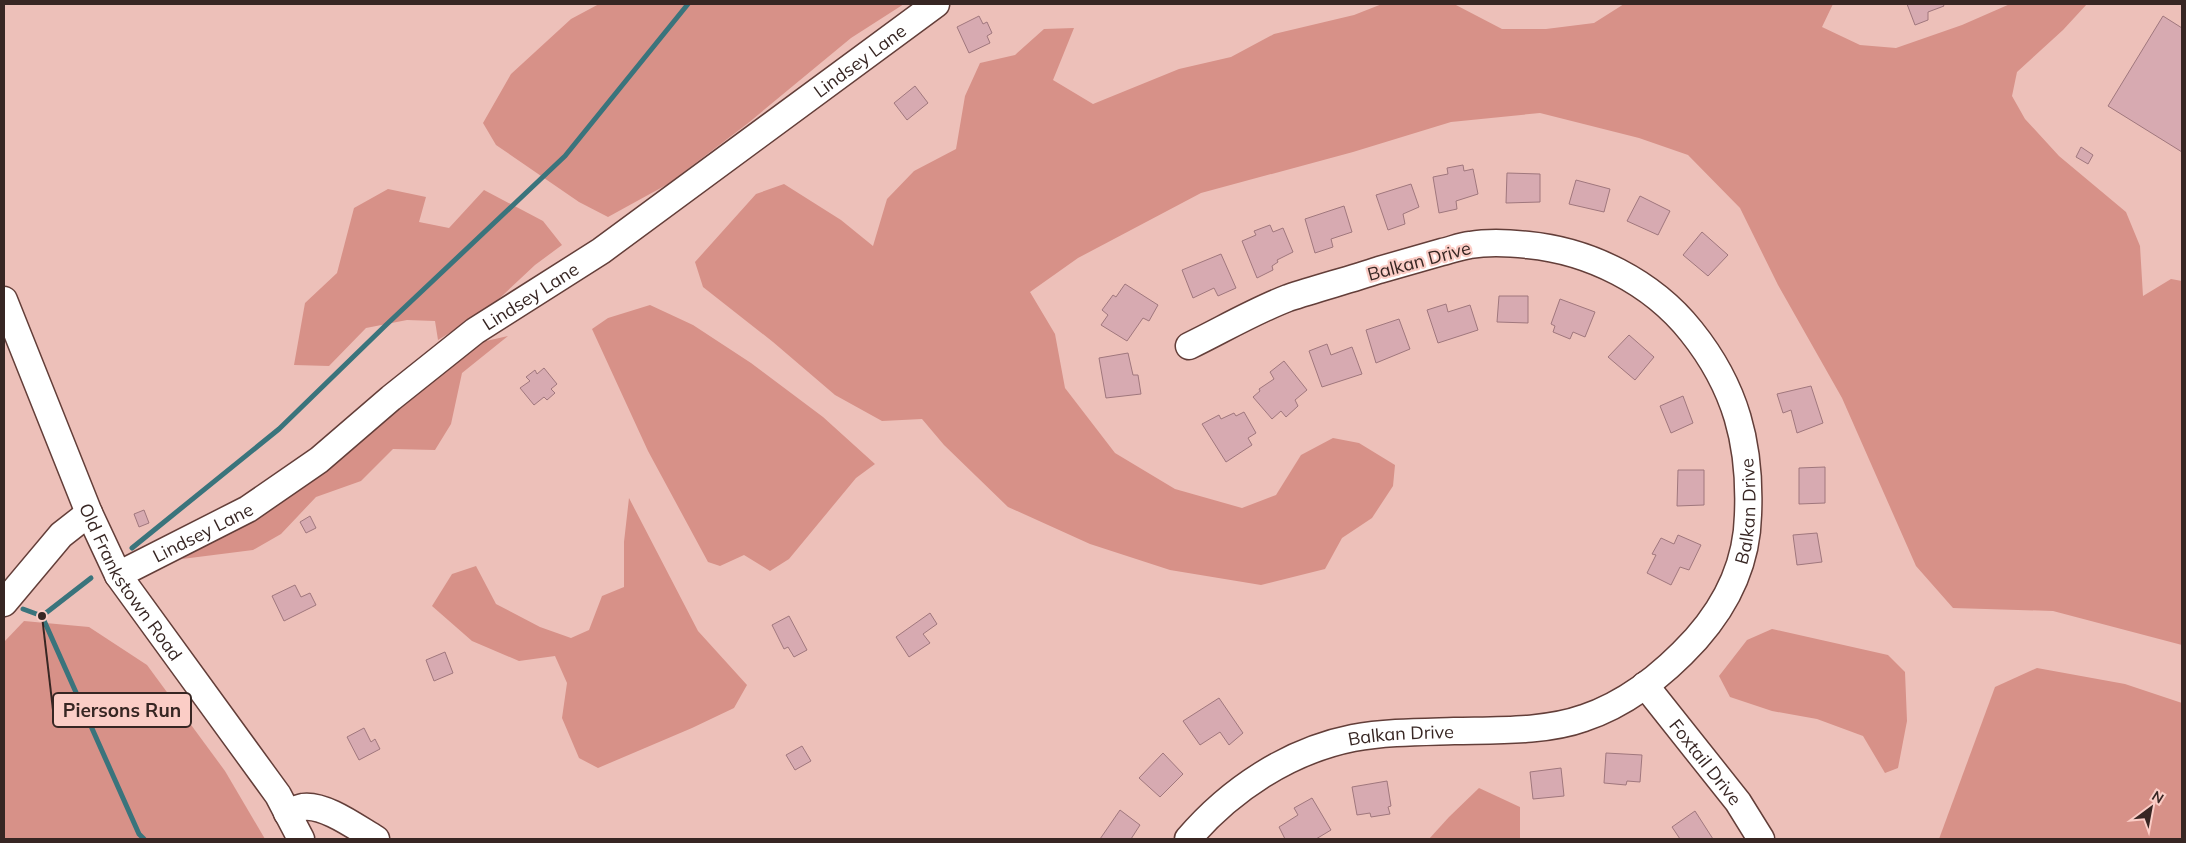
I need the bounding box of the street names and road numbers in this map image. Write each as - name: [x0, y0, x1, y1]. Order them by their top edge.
- street label: Lindsey Lane: [809, 19, 910, 102]
- street label: Balkan Drive: [1365, 236, 1473, 286]
- street label: Lindsey Lane: [478, 257, 583, 335]
- street label: Balkan Drive: [1729, 457, 1760, 567]
- street label: Lindsey Lane: [149, 497, 257, 567]
- street label: Old Frankstown Road: [75, 500, 188, 665]
- street label: Foxtail Drive: [1665, 714, 1747, 809]
- street label: Balkan Drive: [1346, 720, 1454, 750]

